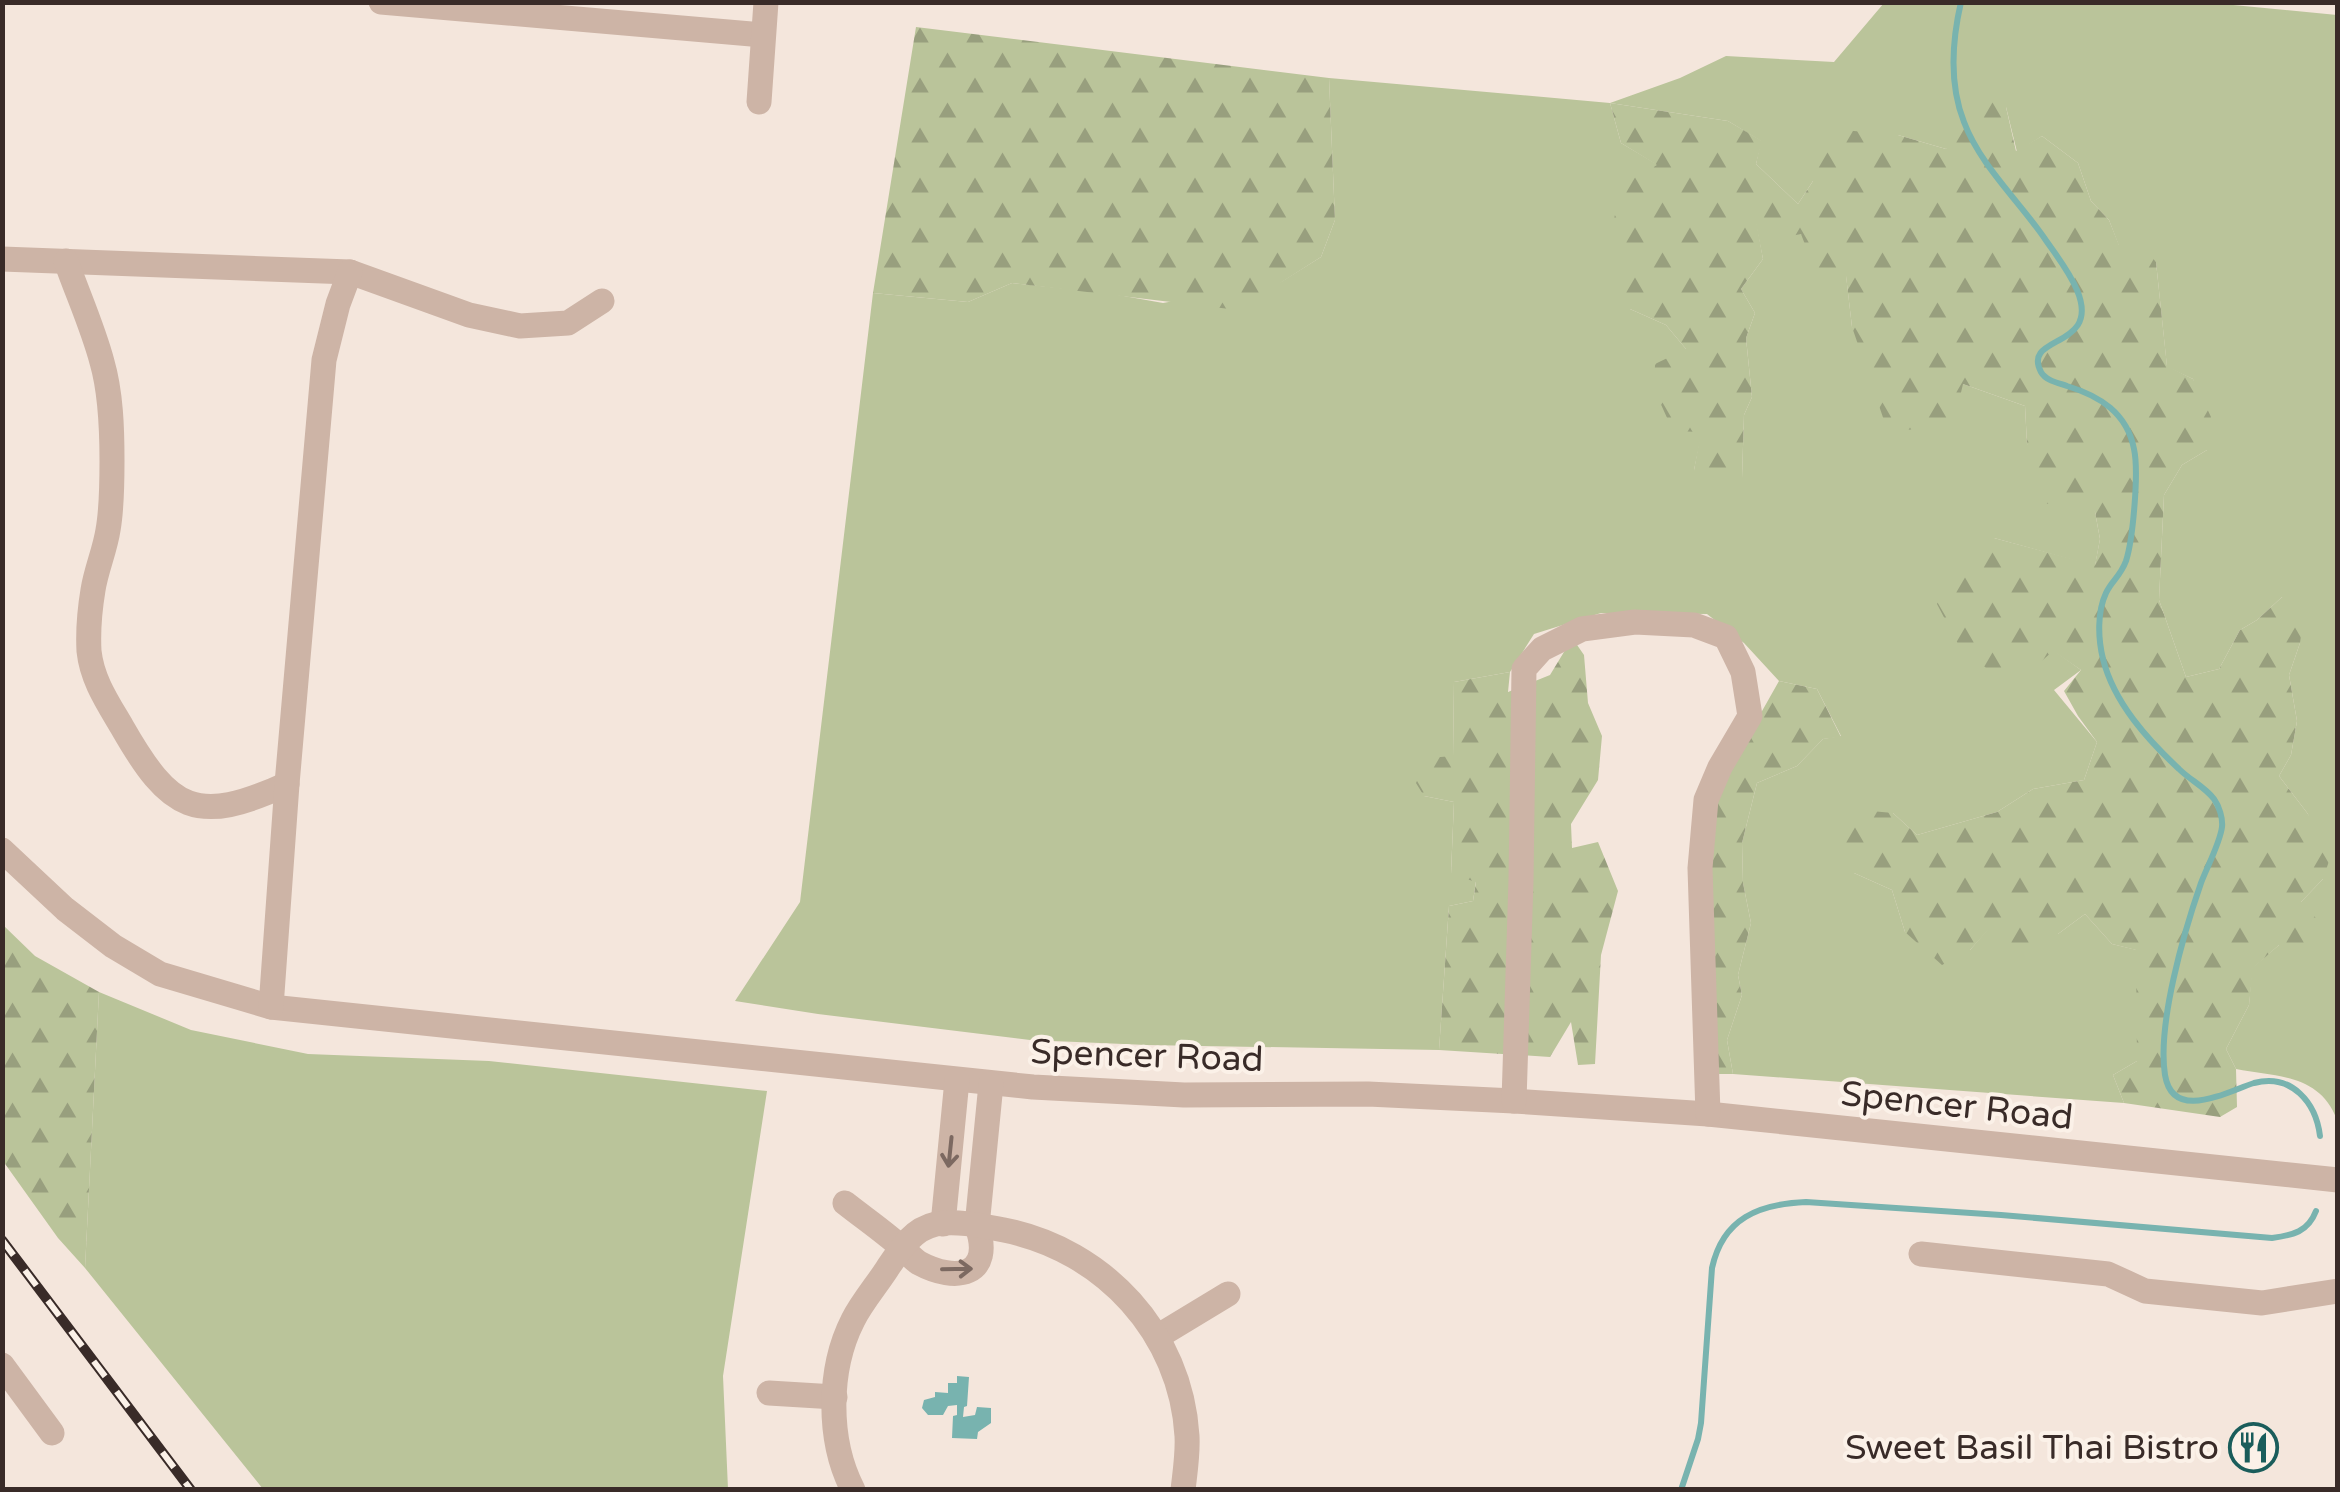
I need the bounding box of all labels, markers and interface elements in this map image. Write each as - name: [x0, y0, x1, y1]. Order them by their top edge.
- street label: Spencer Road: [1030, 1031, 1264, 1081]
- street label: Spencer Road: [1839, 1073, 2075, 1139]
- one-way arrow: [940, 1136, 959, 1168]
- one-way arrow: [940, 1260, 973, 1279]
- restaurant icon: Sweet Basil Thai Bistro: [2228, 1421, 2280, 1473]
- place label: Sweet Basil Thai Bistro: [1845, 1427, 2219, 1469]

